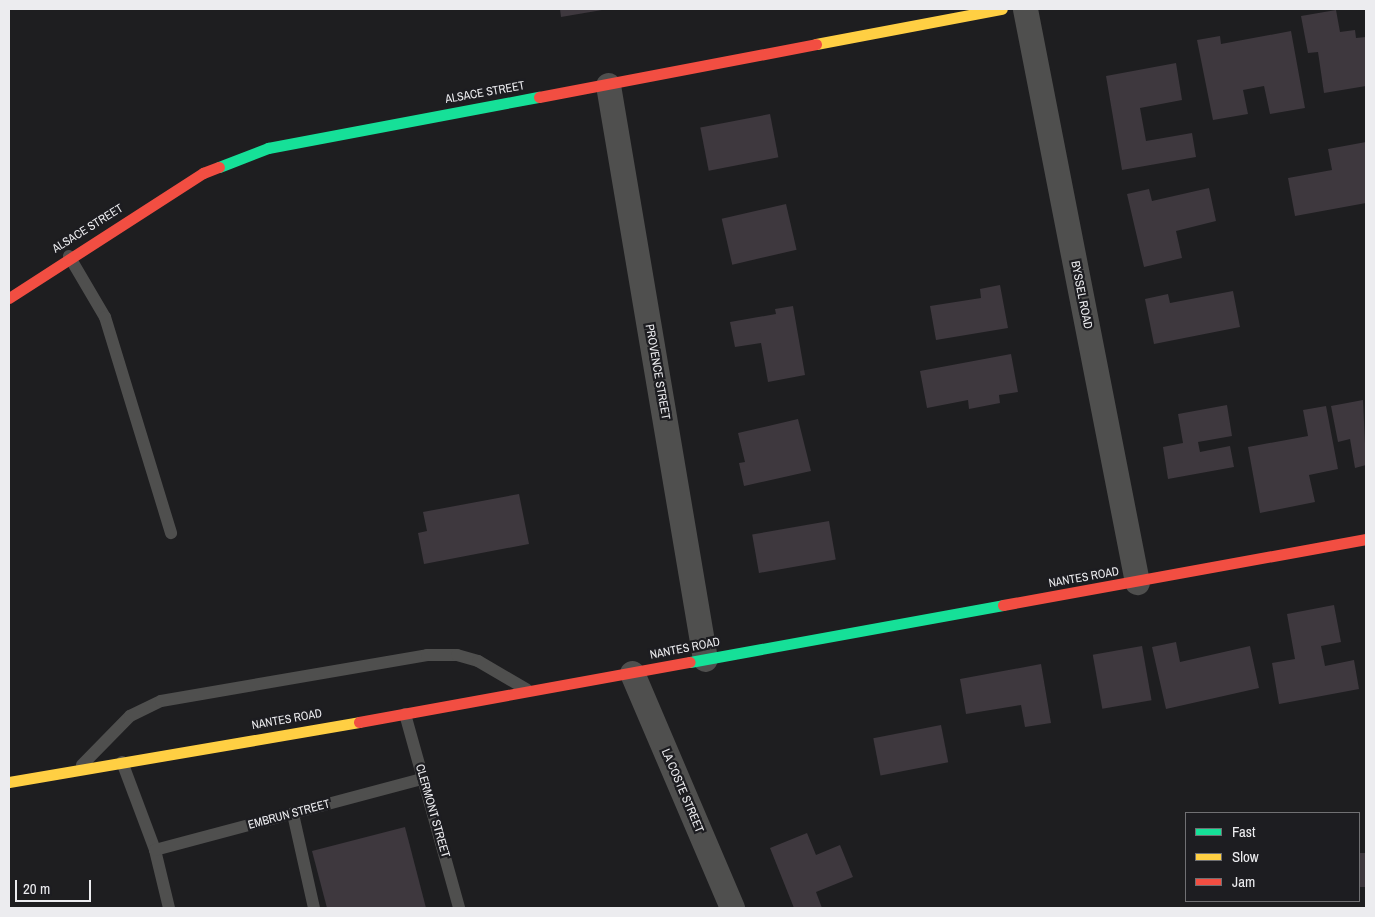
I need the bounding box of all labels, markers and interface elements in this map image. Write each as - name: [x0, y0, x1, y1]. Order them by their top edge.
- street label: ALSACE STREET: [444, 79, 526, 107]
- street label: ALSACE STREET: [50, 202, 126, 256]
- street label: BYSSEL ROAD: [1067, 260, 1095, 330]
- street label: PROVENCE STREET: [642, 323, 672, 421]
- street label: NANTES ROAD: [1048, 565, 1120, 591]
- street label: NANTES ROAD: [649, 635, 721, 663]
- street label: NANTES ROAD: [251, 707, 323, 733]
- street label: LA COSTE STREET: [658, 747, 706, 835]
- street label: CLERMONT STREET: [412, 763, 452, 859]
- street label: EMBRUN STREET: [246, 797, 332, 833]
- legend: [1185, 812, 1360, 902]
- text: Fast: [1232, 821, 1255, 842]
- text: Slow: [1232, 846, 1259, 867]
- scale bar: [18, 870, 94, 902]
- text: Jam: [1232, 871, 1255, 892]
- text: 20 m: [23, 878, 50, 899]

